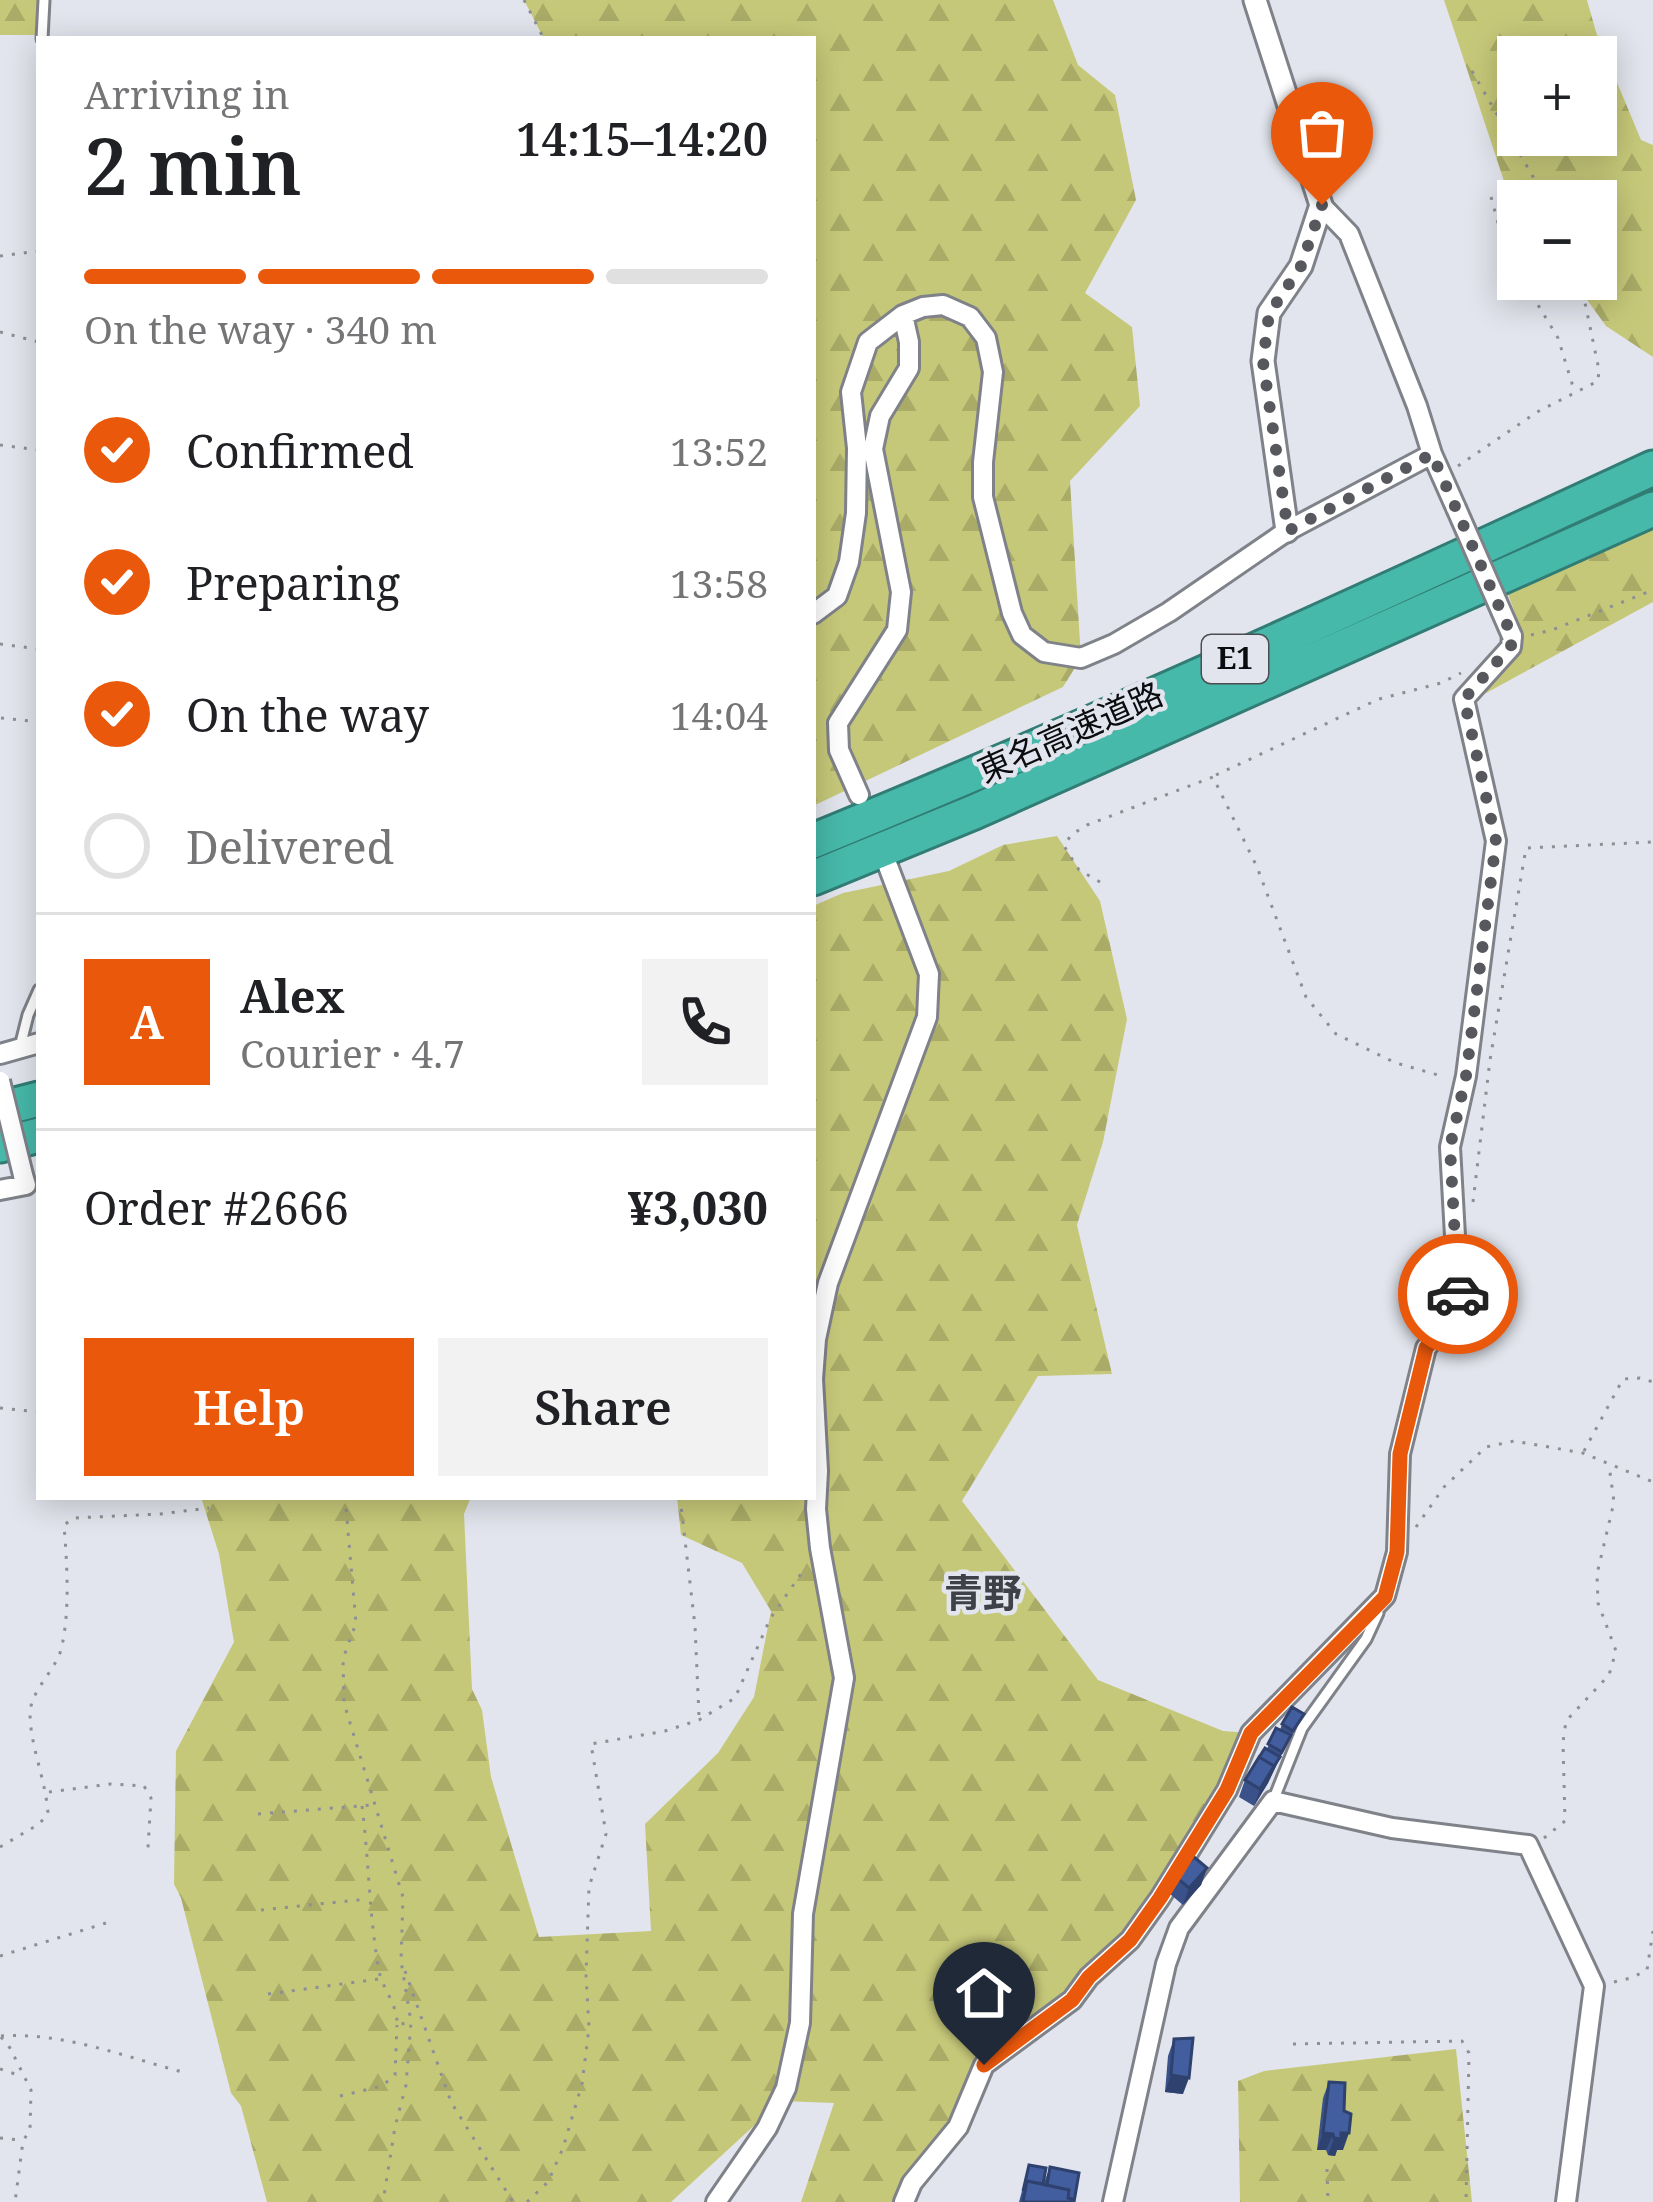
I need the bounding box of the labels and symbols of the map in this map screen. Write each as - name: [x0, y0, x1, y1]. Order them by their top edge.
- pin: [1271, 82, 1373, 205]
- road number: E1: [1202, 635, 1268, 683]
- street label: 東名高速道路: [970, 671, 1169, 792]
- courier: [1398, 1234, 1518, 1354]
- district label: 青野: [944, 1565, 1022, 1618]
- pin: [933, 1942, 1035, 2065]

